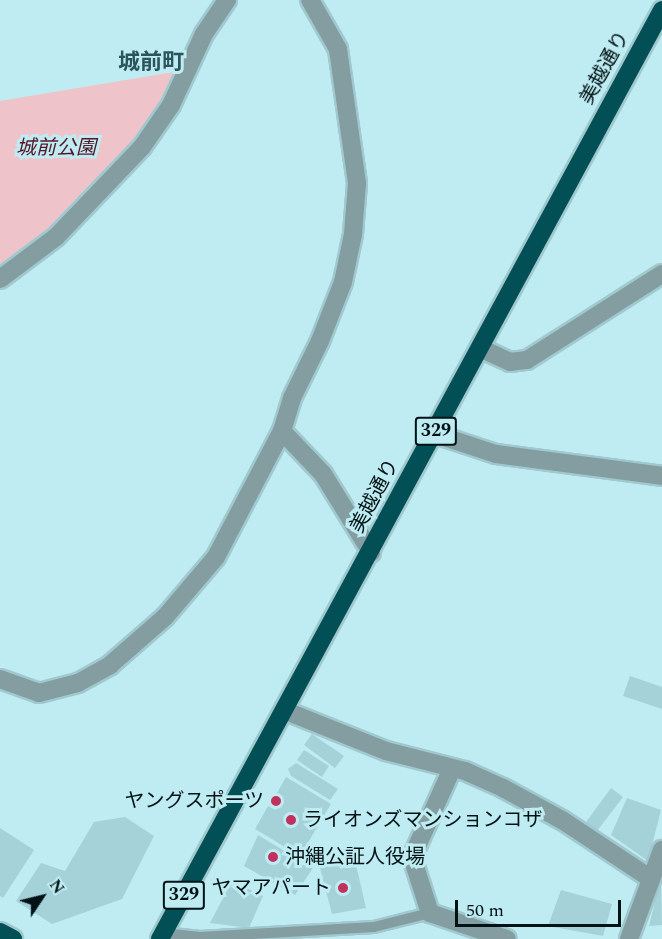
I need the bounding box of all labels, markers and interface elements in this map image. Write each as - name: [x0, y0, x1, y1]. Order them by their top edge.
- street label: 美越通り: [575, 27, 635, 109]
- district label: 城前町: [118, 50, 184, 76]
- park label: 城前公園: [16, 136, 96, 160]
- road number: 329: [414, 416, 458, 446]
- street label: 美越通り: [346, 455, 404, 537]
- place label: ヤングスポーツ: [124, 789, 264, 813]
- marker: ヤングスポーツ: [269, 794, 283, 808]
- place label: ライオンズマンションコザ: [303, 808, 543, 832]
- marker: ライオンズマンションコザ: [284, 813, 298, 827]
- place label: 沖縄公証人役場: [285, 845, 425, 869]
- marker: 沖縄公証人役場: [266, 850, 280, 864]
- north arrow: [12, 867, 72, 927]
- text: N: [43, 874, 70, 899]
- place label: ヤマアパート: [211, 876, 331, 900]
- road number: 329: [162, 880, 207, 910]
- marker: ヤマアパート: [336, 881, 350, 895]
- scale bar: [458, 888, 624, 926]
- text: 50 m: [466, 897, 504, 924]

